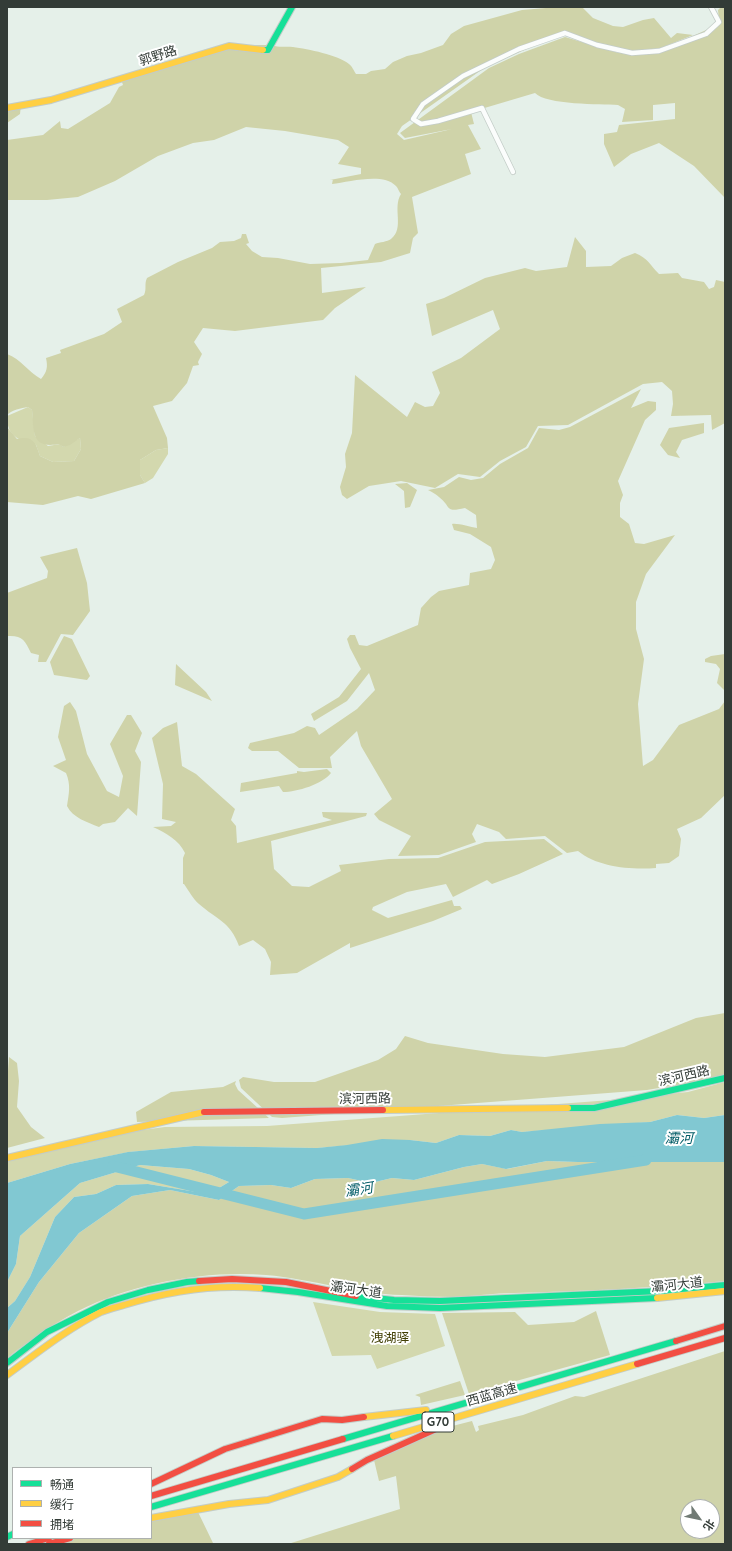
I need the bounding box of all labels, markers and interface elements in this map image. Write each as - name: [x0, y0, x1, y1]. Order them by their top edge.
- street label: 郭野路: [137, 43, 179, 69]
- street label: 滨河西路: [657, 1063, 711, 1089]
- street label: 滨河西路: [339, 1091, 391, 1107]
- water label: 灞河: [665, 1131, 693, 1147]
- water label: 灞河: [344, 1180, 374, 1200]
- street label: 灞河大道: [650, 1275, 704, 1295]
- street label: 灞河大道: [329, 1279, 383, 1301]
- park label: 洩湖驿: [371, 1330, 409, 1346]
- street label: 西蓝高速: [465, 1380, 519, 1410]
- road number: G70: [422, 1412, 454, 1432]
- legend: [12, 1467, 152, 1539]
- text: 畅通: [50, 1477, 74, 1492]
- text: 缓行: [50, 1497, 74, 1512]
- north arrow: [680, 1499, 720, 1539]
- text: 拥堵: [50, 1517, 74, 1532]
- text: 北: [700, 1517, 718, 1533]

